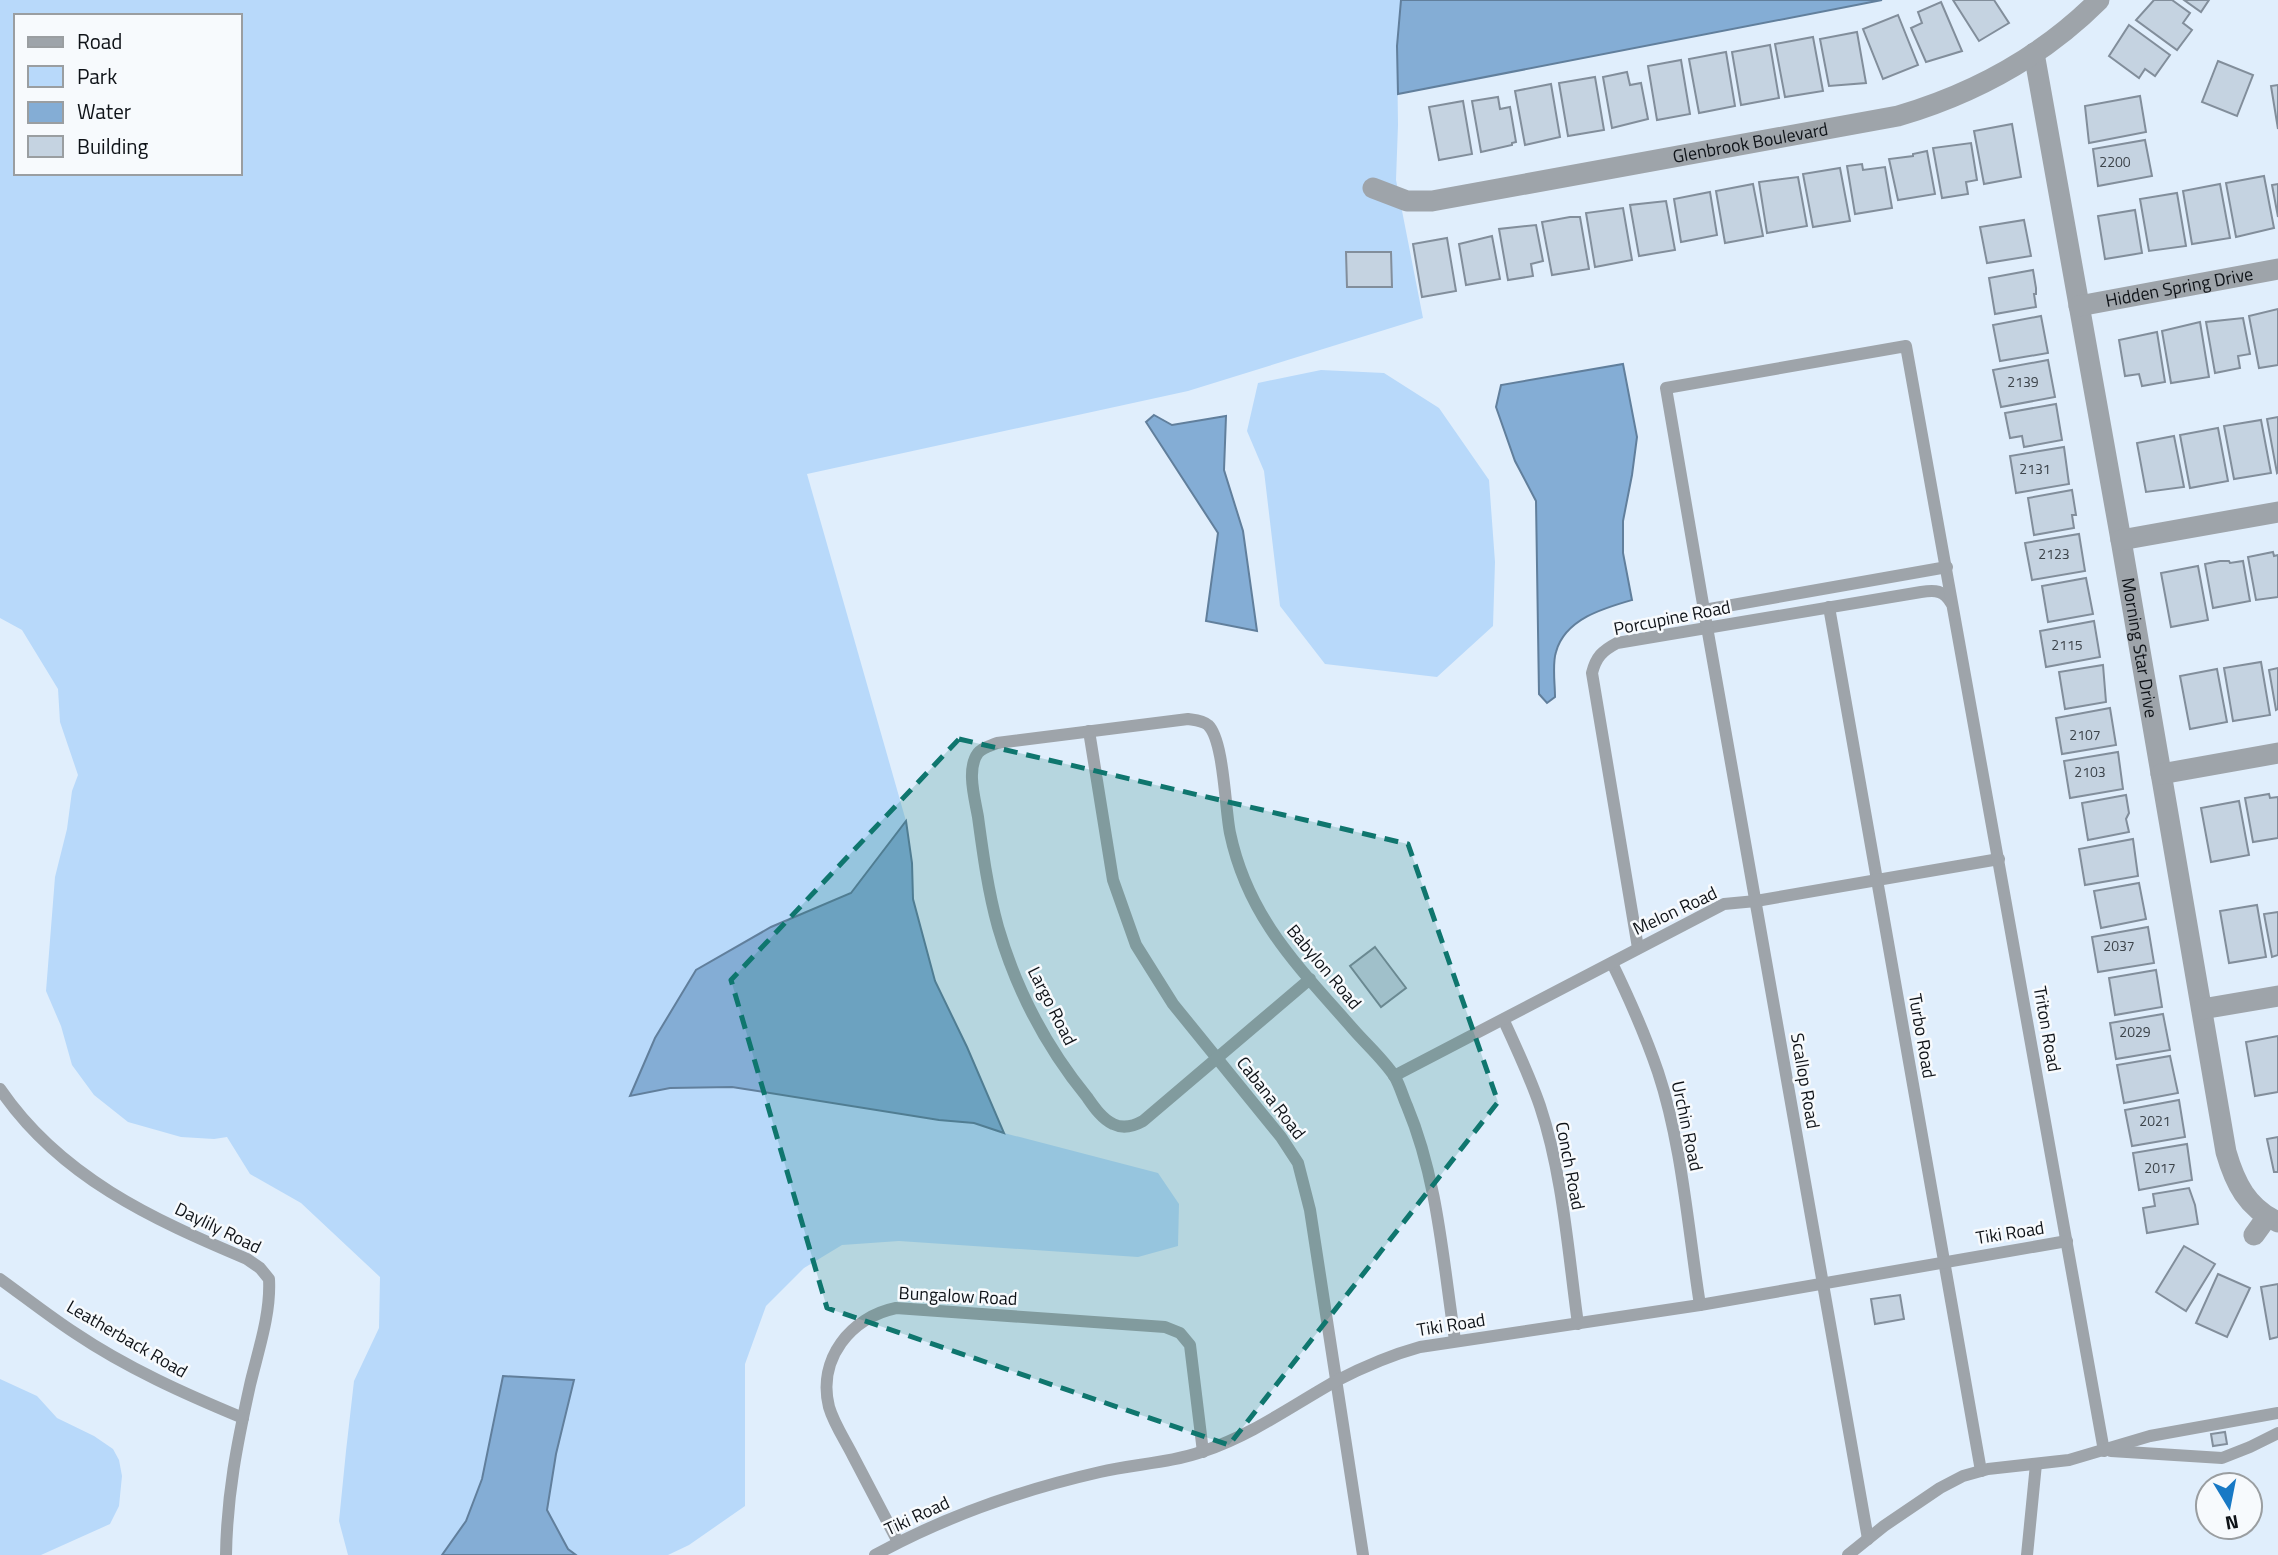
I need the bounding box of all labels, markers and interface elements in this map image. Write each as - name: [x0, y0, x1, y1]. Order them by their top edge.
- legend: [14, 14, 242, 175]
- text: Road: [77, 25, 122, 57]
- text: Park: [77, 60, 117, 92]
- text: Water: [77, 95, 131, 127]
- street label: Glenbrook Boulevard: [1670, 115, 1830, 170]
- text: Building: [77, 130, 149, 162]
- house number: 2200: [2099, 151, 2131, 172]
- street label: Hidden Spring Drive: [2103, 260, 2255, 314]
- house number: 2139: [2007, 371, 2039, 392]
- house number: 2131: [2019, 458, 2051, 479]
- house number: 2123: [2038, 543, 2070, 564]
- street label: Morning Star Drive: [2115, 575, 2165, 720]
- street label: Porcupine Road: [1611, 593, 1733, 642]
- house number: 2115: [2051, 634, 2083, 655]
- house number: 2107: [2069, 724, 2101, 745]
- house number: 2103: [2074, 761, 2106, 782]
- street label: Melon Road: [1628, 879, 1721, 942]
- street label: Babylon Road: [1280, 918, 1368, 1015]
- house number: 2037: [2103, 935, 2135, 956]
- street label: Largo Road: [1021, 962, 1084, 1050]
- street label: Triton Road: [2027, 984, 2068, 1074]
- street label: Turbo Road: [1902, 991, 1943, 1080]
- house number: 2029: [2119, 1021, 2151, 1042]
- street label: Scallop Road: [1784, 1031, 1827, 1131]
- street label: Cabana Road: [1230, 1050, 1312, 1145]
- street label: Urchin Road: [1665, 1078, 1710, 1174]
- house number: 2021: [2139, 1110, 2171, 1131]
- street label: Conch Road: [1549, 1120, 1592, 1212]
- house number: 2017: [2144, 1157, 2176, 1178]
- street label: Daylily Road: [170, 1195, 266, 1260]
- street label: Tiki Road: [1974, 1214, 2046, 1251]
- street label: Bungalow Road: [898, 1279, 1018, 1312]
- street label: Leatherback Road: [62, 1293, 193, 1384]
- street label: Tiki Road: [1415, 1306, 1487, 1343]
- north arrow: [2194, 1471, 2264, 1541]
- street label: Tiki Road: [880, 1489, 954, 1542]
- text: N: [2223, 1508, 2241, 1539]

